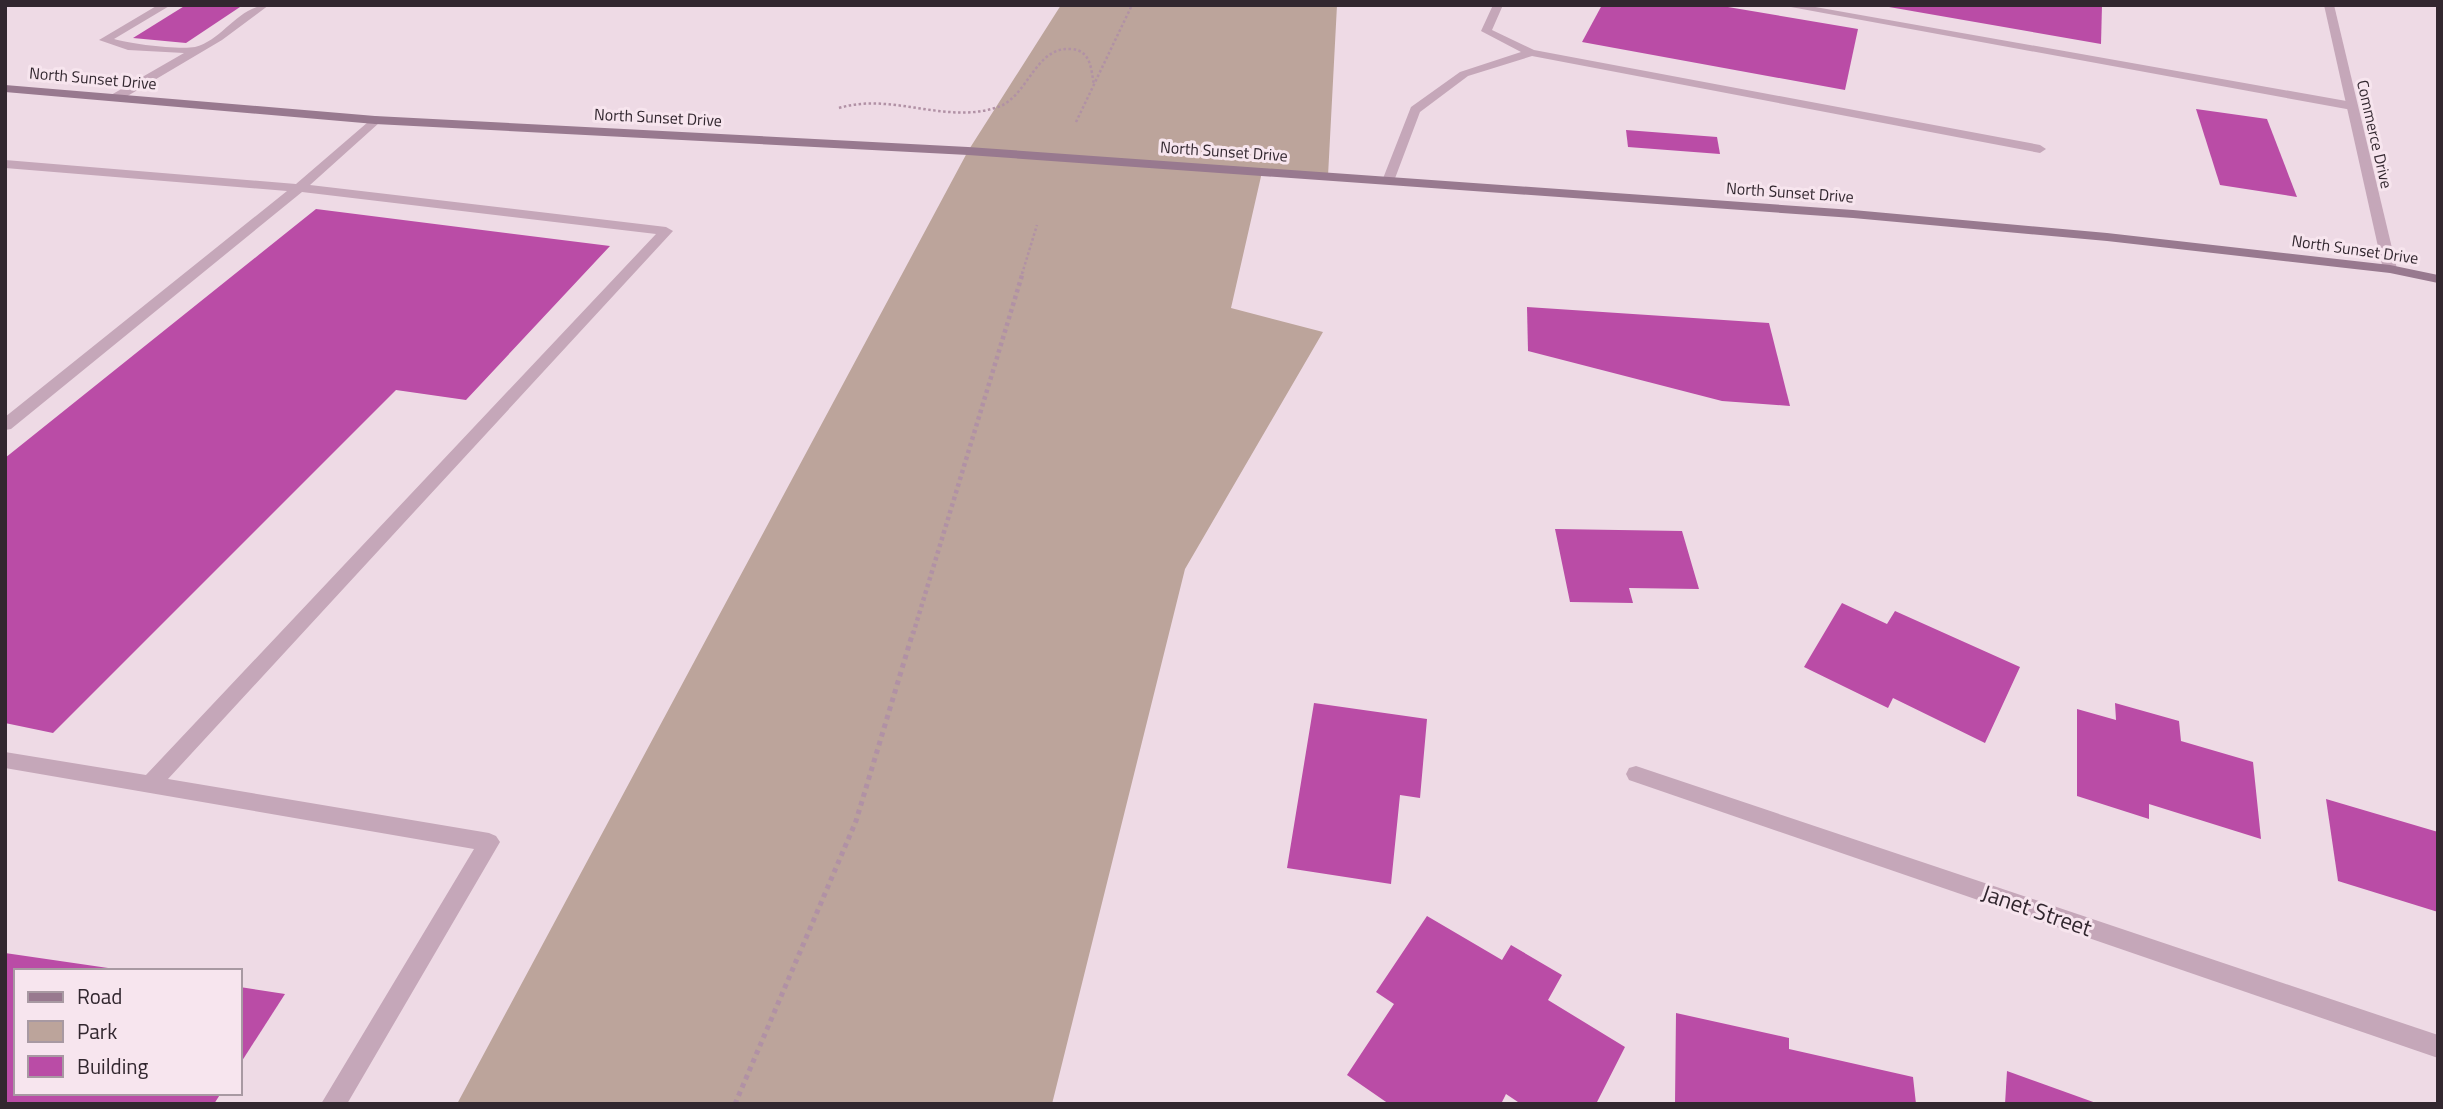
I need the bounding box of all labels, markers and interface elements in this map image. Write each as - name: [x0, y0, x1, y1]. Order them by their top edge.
- street label: North Sunset Drive: [28, 60, 158, 96]
- street label: Commerce Drive: [2351, 77, 2399, 191]
- street label: North Sunset Drive: [594, 102, 722, 132]
- street label: North Sunset Drive: [1159, 135, 1289, 167]
- street label: North Sunset Drive: [1725, 176, 1855, 208]
- street label: North Sunset Drive: [2290, 228, 2420, 270]
- street label: Janet Street: [1977, 875, 2097, 945]
- legend: [14, 969, 242, 1095]
- text: Road: [77, 980, 122, 1012]
- text: Park: [77, 1015, 117, 1047]
- text: Building: [77, 1050, 149, 1082]

